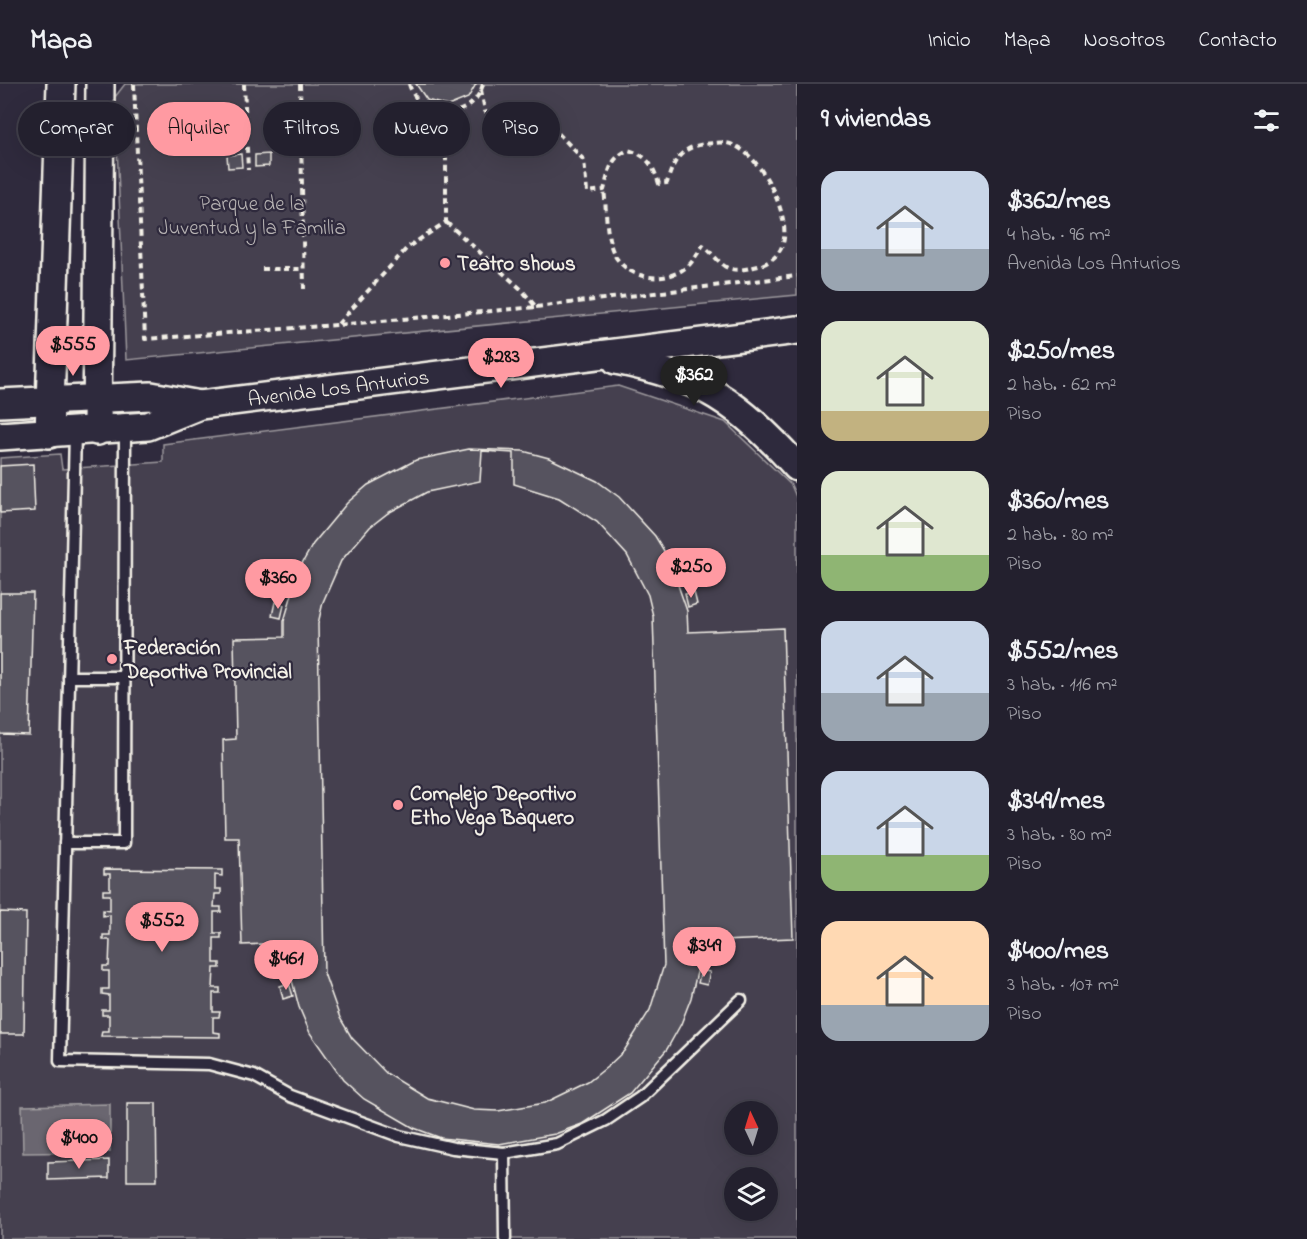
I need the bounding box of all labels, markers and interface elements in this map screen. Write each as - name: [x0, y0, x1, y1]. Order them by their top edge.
- text: Mapa: [30, 21, 92, 62]
- text: Inicio: [928, 26, 971, 56]
- text: Mapa: [1004, 26, 1051, 56]
- text: Nosotros: [1084, 26, 1166, 56]
- text: Contacto: [1199, 26, 1277, 56]
- text: 9 viviendas: [821, 101, 931, 139]
- chip: Comprar: [18, 102, 135, 156]
- chip: Alquilar: [147, 102, 251, 156]
- chip: Filtros: [263, 102, 361, 156]
- chip: Nuevo: [373, 102, 470, 156]
- chip: Piso: [482, 102, 560, 156]
- icon: filters: [1250, 104, 1283, 137]
- text: $362/mes: [1007, 183, 1111, 221]
- park label: Parque de la Juventud y la Familia: [158, 190, 346, 246]
- icon: home: [869, 195, 941, 267]
- text: 4 hab. · 96 m²: [1007, 221, 1111, 250]
- place label: Teatro shows: [457, 250, 576, 280]
- text: Avenida Los Anturios: [1007, 250, 1181, 279]
- marker: Teatro shows: [438, 256, 452, 270]
- pin: $555: [37, 326, 109, 377]
- text: $555: [50, 331, 96, 360]
- text: $250/mes: [1007, 333, 1115, 371]
- pin: $283: [465, 338, 537, 389]
- text: $283: [482, 343, 520, 372]
- icon: home: [869, 345, 941, 417]
- pin: $362: [658, 356, 730, 407]
- text: $362: [674, 361, 714, 390]
- street label: Avenida Los Anturios: [246, 363, 431, 416]
- text: 2 hab. · 62 m²: [1007, 371, 1116, 400]
- text: Piso: [1007, 400, 1042, 429]
- text: $360/mes: [1007, 483, 1109, 521]
- icon: home: [869, 495, 941, 567]
- text: 2 hab. · 80 m²: [1007, 521, 1114, 550]
- pin: $250: [655, 548, 727, 599]
- text: Piso: [1007, 550, 1042, 579]
- text: $250: [670, 553, 712, 582]
- pin: $360: [242, 559, 314, 610]
- text: $360: [259, 564, 297, 593]
- text: $552/mes: [1007, 633, 1119, 671]
- place label: Federación Deportiva Provincial: [123, 634, 292, 688]
- icon: home: [869, 645, 941, 717]
- marker: Federación Deportiva Provincial: [105, 652, 119, 666]
- text: 3 hab. · 116 m²: [1007, 671, 1117, 700]
- text: Piso: [1007, 700, 1042, 729]
- place label: Complejo Deportivo Etho Vega Baquero: [410, 780, 576, 836]
- text: $349/mes: [1007, 783, 1105, 821]
- icon: home: [869, 795, 941, 867]
- marker: Complejo Deportivo Etho Vega Baquero: [391, 798, 405, 812]
- text: 3 hab. · 80 m²: [1007, 821, 1112, 850]
- text: Piso: [1007, 850, 1042, 879]
- pin: $552: [126, 902, 198, 953]
- text: $552: [140, 907, 184, 936]
- pin: $349: [668, 927, 740, 978]
- text: $349: [687, 932, 721, 961]
- text: $400/mes: [1007, 933, 1109, 971]
- pin: $461: [250, 940, 322, 991]
- text: $461: [268, 945, 304, 974]
- icon: home: [869, 945, 941, 1017]
- text: 3 hab. · 107 m²: [1007, 971, 1119, 1000]
- text: Piso: [1007, 1000, 1042, 1029]
- north arrow: [724, 1101, 778, 1155]
- map controls: [724, 1101, 778, 1221]
- pin: $400: [43, 1119, 115, 1170]
- text: $400: [60, 1124, 98, 1153]
- button: layers: [724, 1167, 778, 1221]

